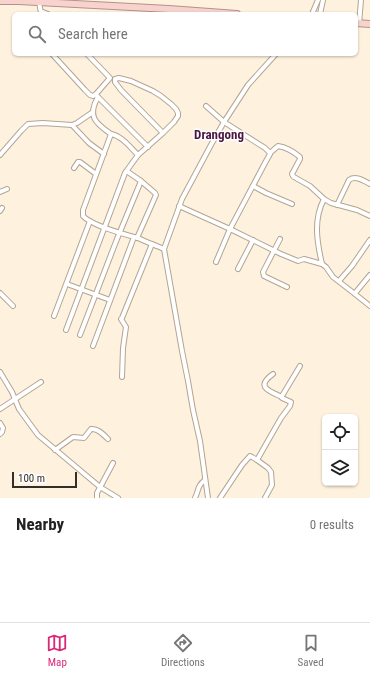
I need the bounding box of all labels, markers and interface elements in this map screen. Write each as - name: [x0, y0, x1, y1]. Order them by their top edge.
- search box: [12, 12, 358, 56]
- icon: search: [26, 23, 48, 45]
- text: Search here: [58, 25, 128, 43]
- district label: Drangong: [194, 127, 244, 142]
- map controls: [322, 414, 358, 486]
- button: locate: [322, 414, 358, 450]
- button: layers: [322, 450, 358, 486]
- scale bar: [12, 470, 77, 489]
- text: 100 m: [18, 472, 45, 485]
- text: Nearby: [16, 514, 64, 534]
- text: 0 results: [310, 517, 354, 532]
- tab: Map: [46, 632, 68, 669]
- tab: Directions: [161, 632, 205, 669]
- tab: Saved: [298, 632, 324, 669]

